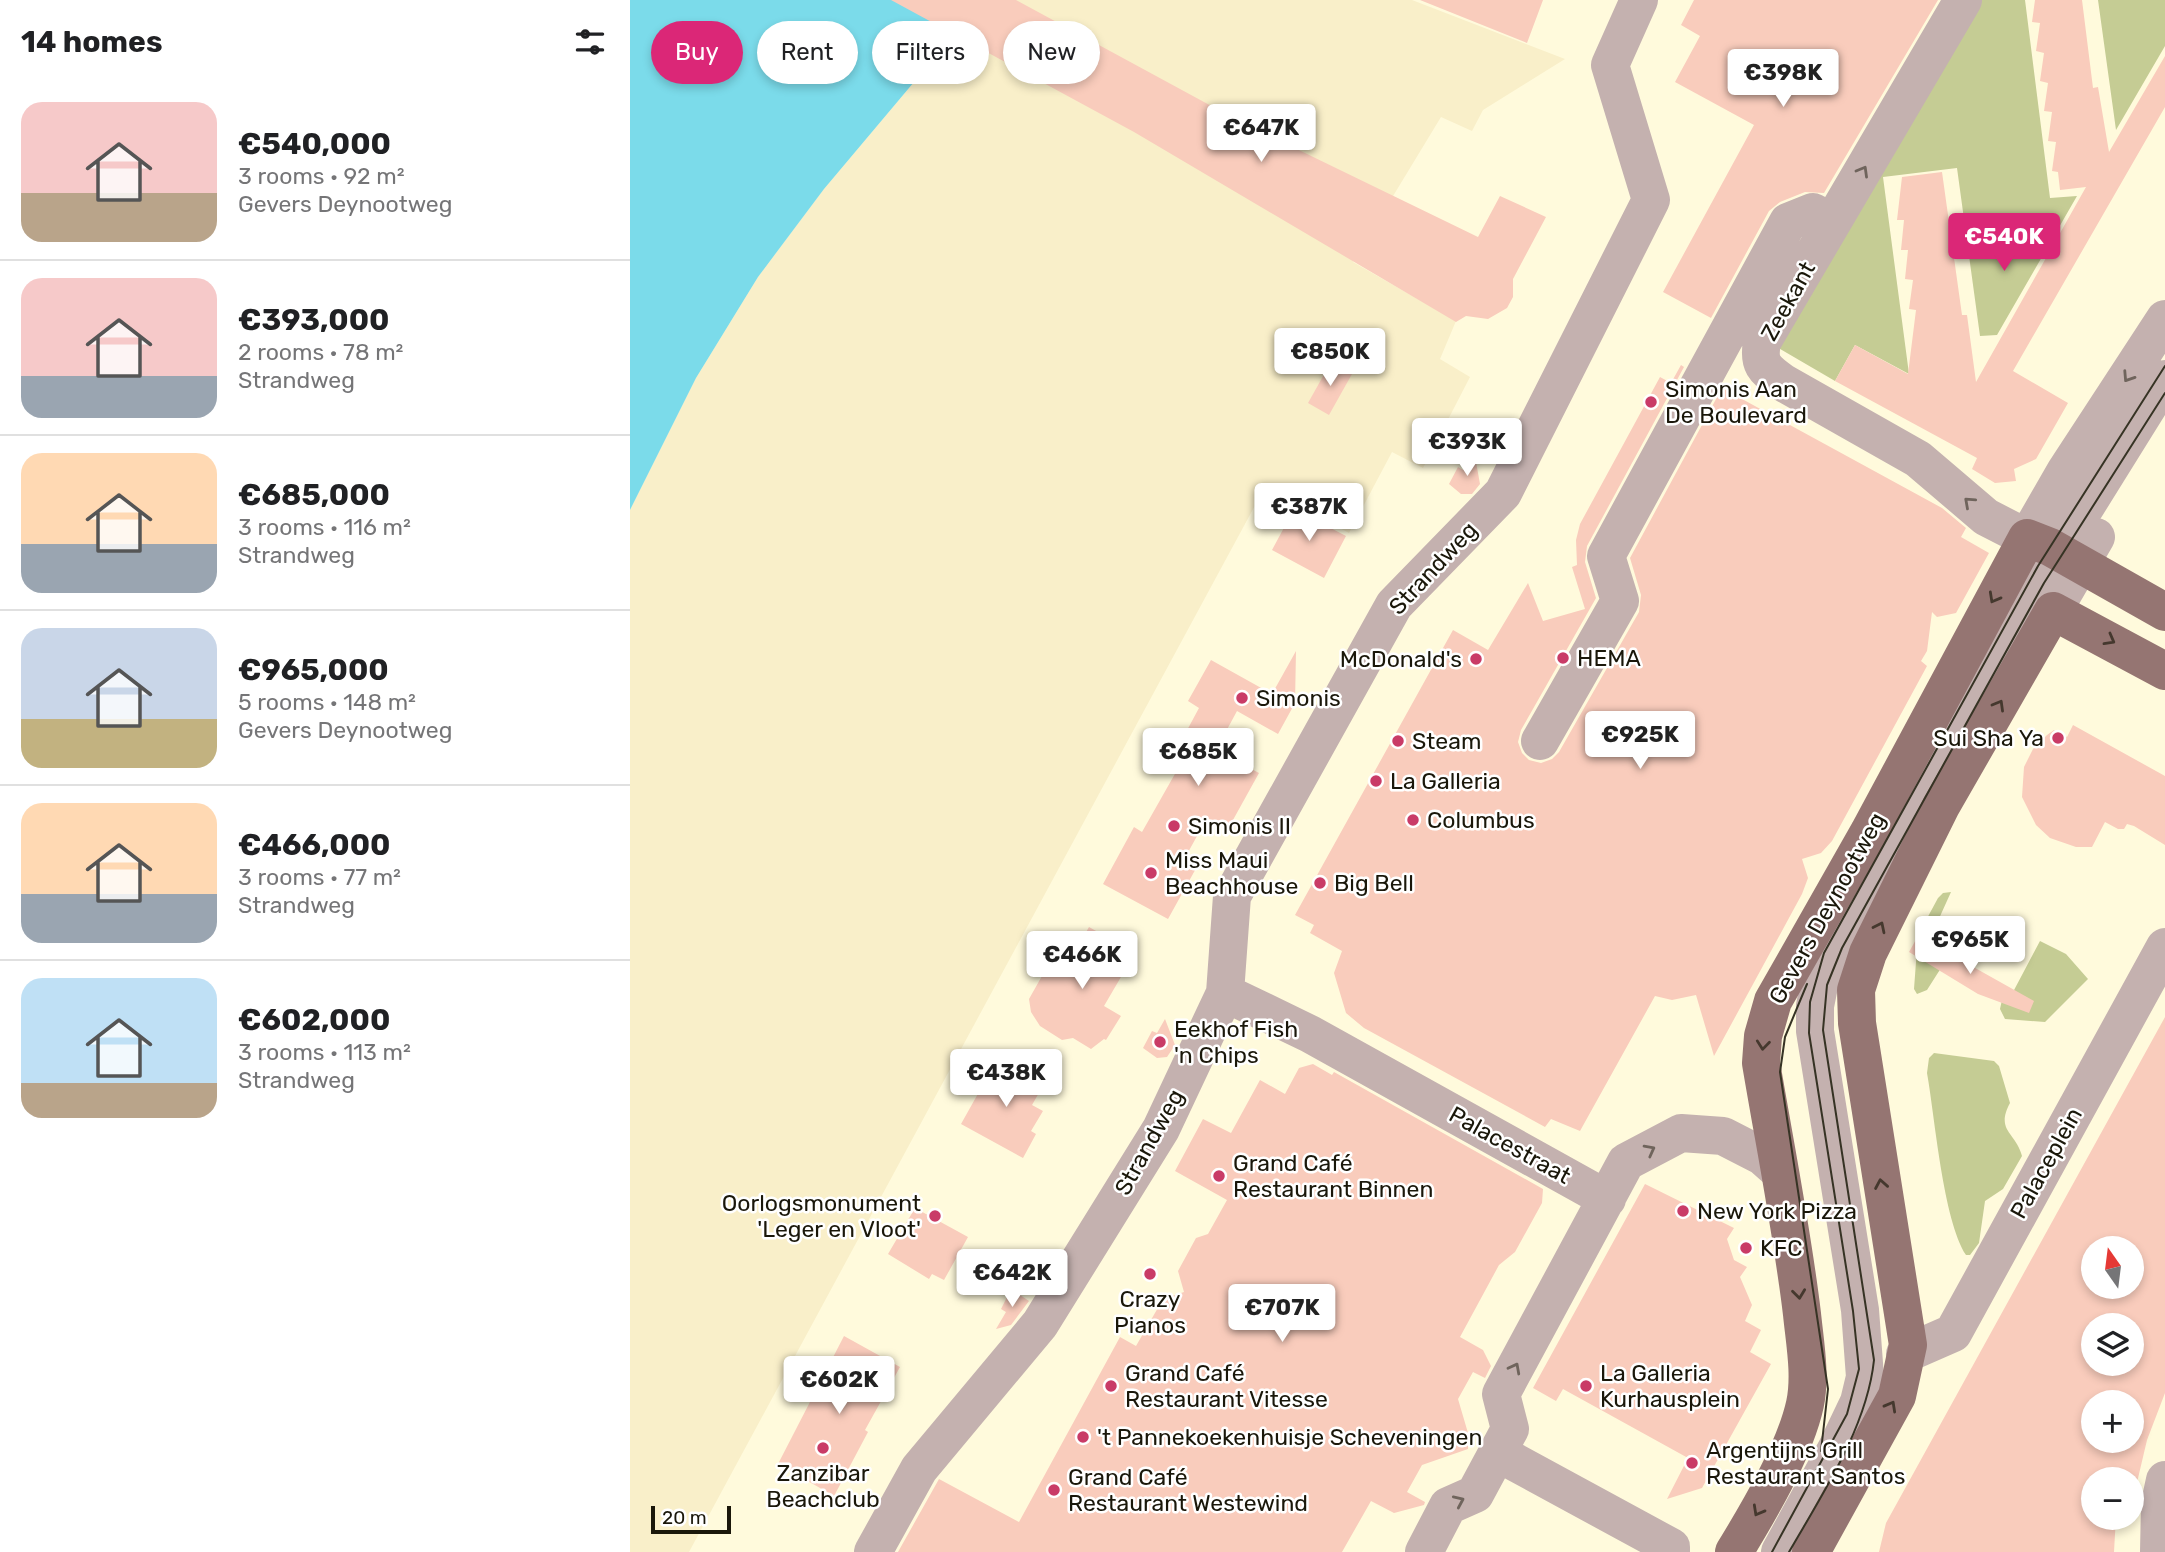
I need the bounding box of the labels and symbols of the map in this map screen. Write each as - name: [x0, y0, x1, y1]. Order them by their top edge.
- pin: €398K: [1734, 50, 1832, 109]
- pin: €647K: [1212, 104, 1310, 164]
- one-way arrow: [1854, 165, 1867, 178]
- pin: €540K: [1955, 214, 2053, 273]
- street label: Zeekant: [1755, 256, 1821, 346]
- pin: €850K: [1281, 328, 1379, 388]
- one-way arrow: [2123, 369, 2136, 382]
- place label: Simonis Aan De Boulevard: [1665, 375, 1807, 429]
- marker: Simonis Aan De Boulevard: [1643, 394, 1659, 410]
- pin: €393K: [1418, 419, 1516, 478]
- pin: €387K: [1260, 484, 1358, 543]
- one-way arrow: [1964, 498, 1977, 510]
- street label: Strandweg: [1383, 516, 1483, 620]
- one-way arrow: [1989, 590, 2002, 603]
- one-way arrow: [2102, 632, 2115, 645]
- place label: HEMA: [1577, 644, 1641, 672]
- place label: McDonald's: [1340, 645, 1462, 673]
- marker: HEMA: [1555, 650, 1571, 666]
- marker: McDonald's: [1468, 651, 1484, 667]
- place label: Simonis: [1256, 684, 1341, 712]
- marker: Simonis: [1234, 690, 1250, 706]
- one-way arrow: [1991, 699, 2004, 712]
- pin: €925K: [1591, 712, 1689, 771]
- place label: Sui Sha Ya: [1933, 724, 2044, 752]
- place label: Steam: [1412, 727, 1481, 755]
- pin: €685K: [1149, 728, 1247, 788]
- marker: Sui Sha Ya: [2050, 730, 2066, 746]
- marker: Steam: [1390, 733, 1406, 749]
- place label: La Galleria: [1390, 767, 1501, 795]
- marker: La Galleria: [1368, 773, 1384, 789]
- place label: Columbus: [1427, 806, 1535, 834]
- street label: Gevers Deynootweg: [1763, 807, 1891, 1009]
- place label: Simonis II: [1188, 812, 1291, 840]
- marker: Columbus: [1405, 812, 1421, 828]
- marker: Simonis II: [1166, 818, 1182, 834]
- place label: Miss Maui Beachhouse: [1165, 846, 1298, 900]
- marker: Miss Maui Beachhouse: [1143, 865, 1159, 881]
- place label: Big Bell: [1334, 869, 1414, 897]
- marker: Big Bell: [1312, 875, 1328, 891]
- pin: €965K: [1921, 916, 2019, 976]
- one-way arrow: [1872, 922, 1886, 934]
- pin: €466K: [1033, 932, 1131, 991]
- place label: Eekhof Fish 'n Chips: [1174, 1015, 1298, 1069]
- marker: Eekhof Fish 'n Chips: [1152, 1034, 1168, 1050]
- one-way arrow: [1755, 1039, 1770, 1051]
- pin: €438K: [957, 1050, 1055, 1109]
- street label: Strandweg: [1108, 1084, 1190, 1200]
- street label: Palacestraat: [1444, 1100, 1576, 1190]
- street label: Palaceplein: [2004, 1103, 2088, 1223]
- one-way arrow: [1643, 1144, 1655, 1158]
- place label: Grand Café Restaurant Binnen: [1233, 1149, 1433, 1203]
- marker: Grand Café Restaurant Binnen: [1211, 1168, 1227, 1184]
- one-way arrow: [1874, 1178, 1889, 1189]
- place label: Oorlogsmonument 'Leger en Vloot': [722, 1189, 921, 1243]
- place label: New York Pizza: [1697, 1197, 1857, 1225]
- marker: New York Pizza: [1675, 1203, 1691, 1219]
- marker: Oorlogsmonument 'Leger en Vloot': [927, 1208, 943, 1224]
- place label: KFC: [1760, 1234, 1802, 1262]
- north arrow: [2081, 1236, 2144, 1298]
- marker: KFC: [1738, 1240, 1754, 1256]
- pin: €642K: [963, 1250, 1061, 1309]
- marker: Crazy Pianos: [1142, 1266, 1158, 1282]
- pin: €707K: [1233, 1284, 1331, 1344]
- place label: Crazy Pianos: [1114, 1285, 1186, 1339]
- one-way arrow: [1792, 1288, 1807, 1300]
- pin: €602K: [790, 1356, 888, 1416]
- place label: Grand Café Restaurant Vitesse: [1125, 1359, 1328, 1413]
- place label: La Galleria Kurhausplein: [1600, 1359, 1740, 1413]
- one-way arrow: [1507, 1363, 1520, 1375]
- marker: Grand Café Restaurant Vitesse: [1103, 1378, 1119, 1394]
- marker: La Galleria Kurhausplein: [1578, 1378, 1594, 1394]
- one-way arrow: [1883, 1401, 1896, 1414]
- place label: 't Pannekoekenhuisje Scheveningen: [1097, 1423, 1482, 1451]
- marker: 't Pannekoekenhuisje Scheveningen: [1075, 1429, 1091, 1445]
- place label: Argentijns Grill Restaurant Santos: [1706, 1436, 1905, 1490]
- marker: Zanzibar Beachclub: [815, 1440, 831, 1456]
- marker: Argentijns Grill Restaurant Santos: [1684, 1455, 1700, 1471]
- place label: Zanzibar Beachclub: [766, 1459, 880, 1513]
- place label: Grand Café Restaurant Westewind: [1068, 1463, 1308, 1517]
- marker: Grand Café Restaurant Westewind: [1046, 1482, 1062, 1498]
- one-way arrow: [1452, 1495, 1464, 1509]
- scale bar: [651, 1503, 732, 1535]
- one-way arrow: [1753, 1504, 1766, 1516]

